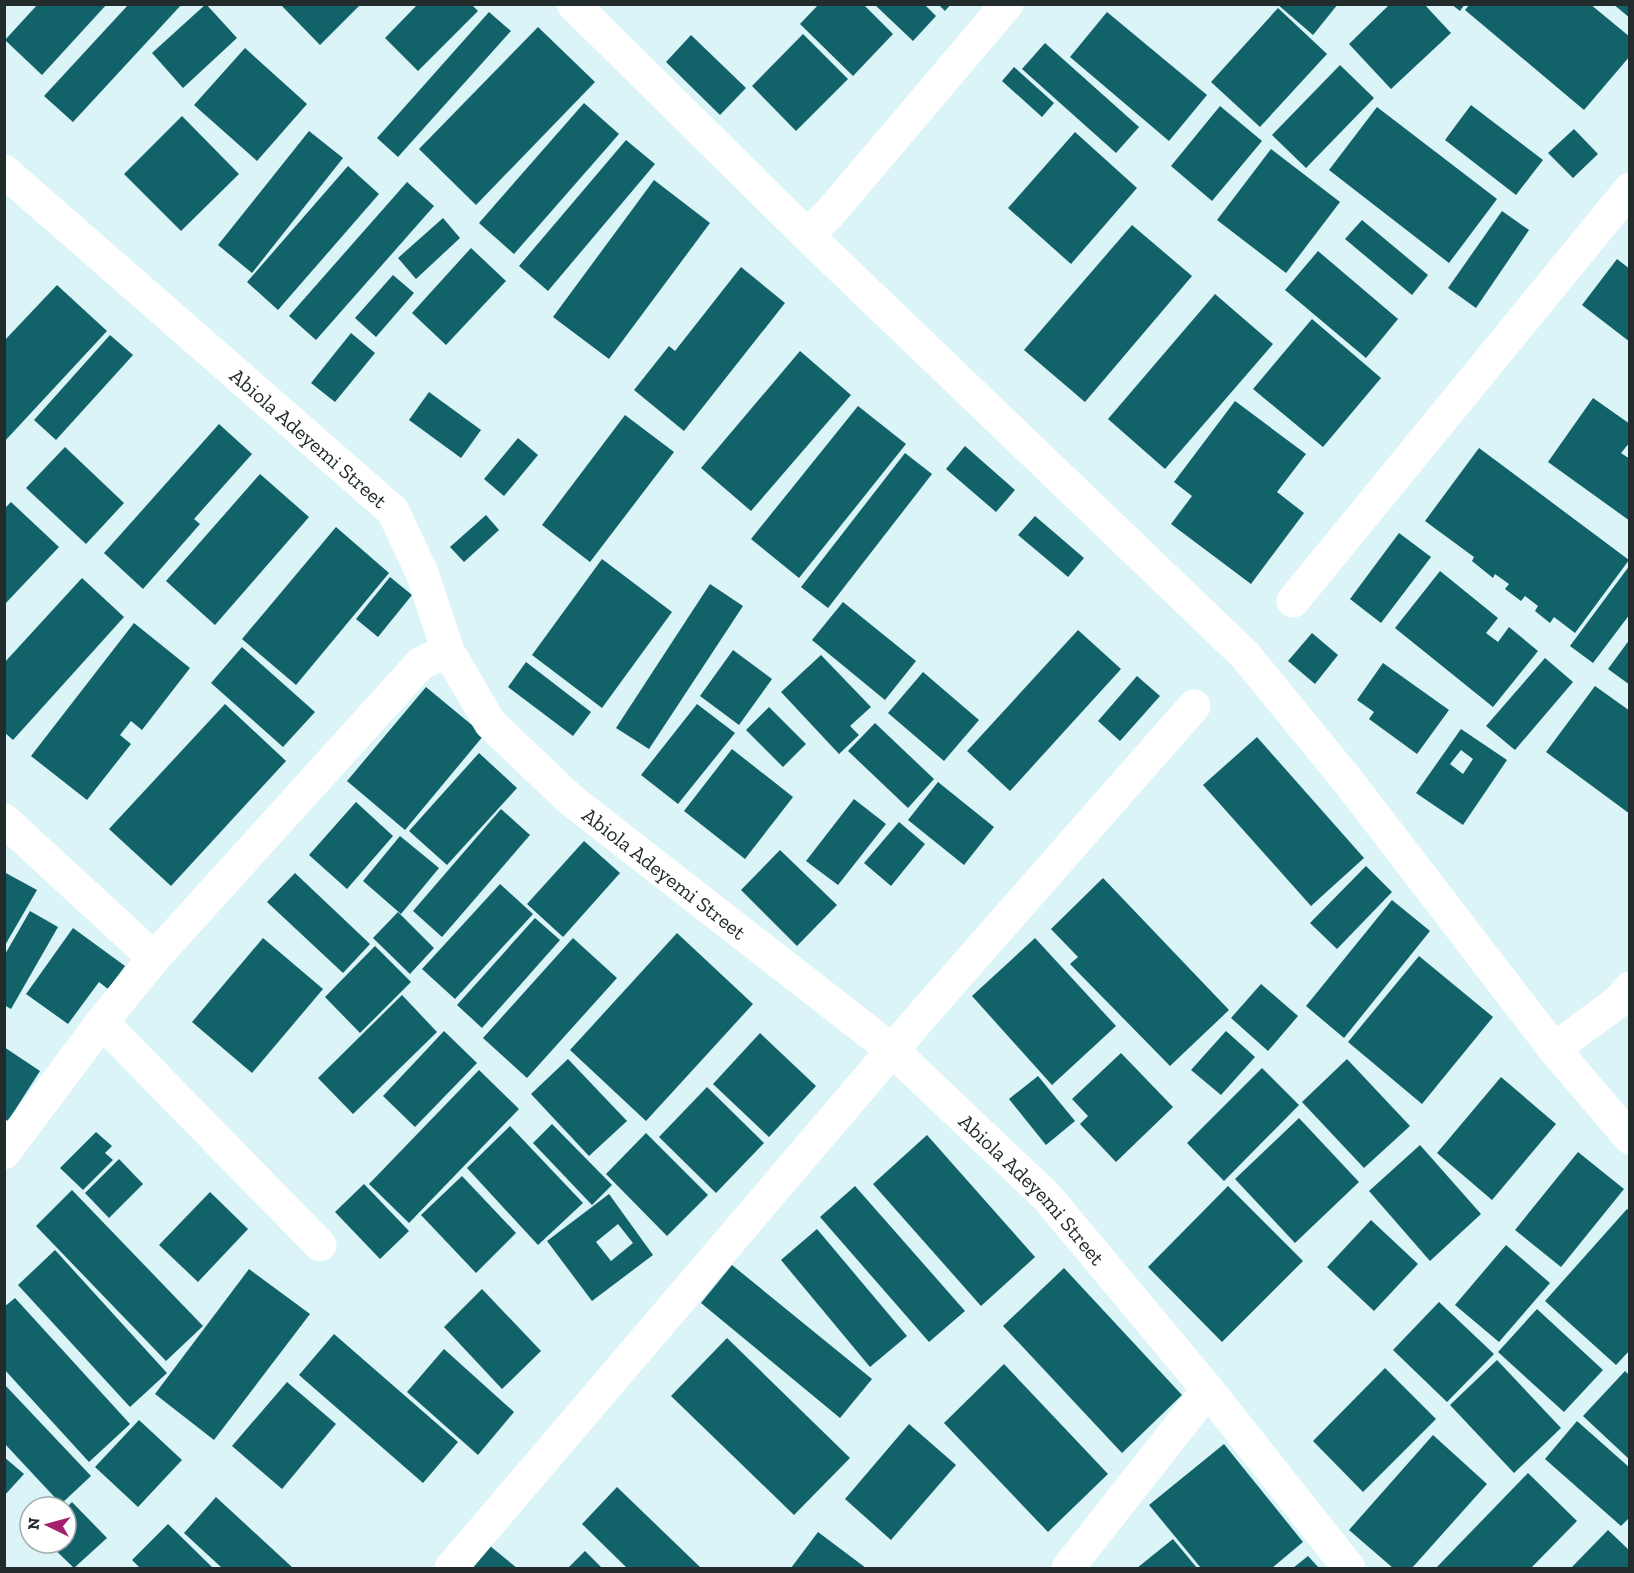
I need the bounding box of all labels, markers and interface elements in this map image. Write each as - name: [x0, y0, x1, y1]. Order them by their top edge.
- street label: Abiola Adeyemi Street: [225, 362, 393, 513]
- street label: Abiola Adeyemi Street: [578, 801, 751, 944]
- street label: Abiola Adeyemi Street: [954, 1108, 1111, 1270]
- north arrow: [18, 1495, 78, 1555]
- text: N: [24, 1517, 44, 1531]

